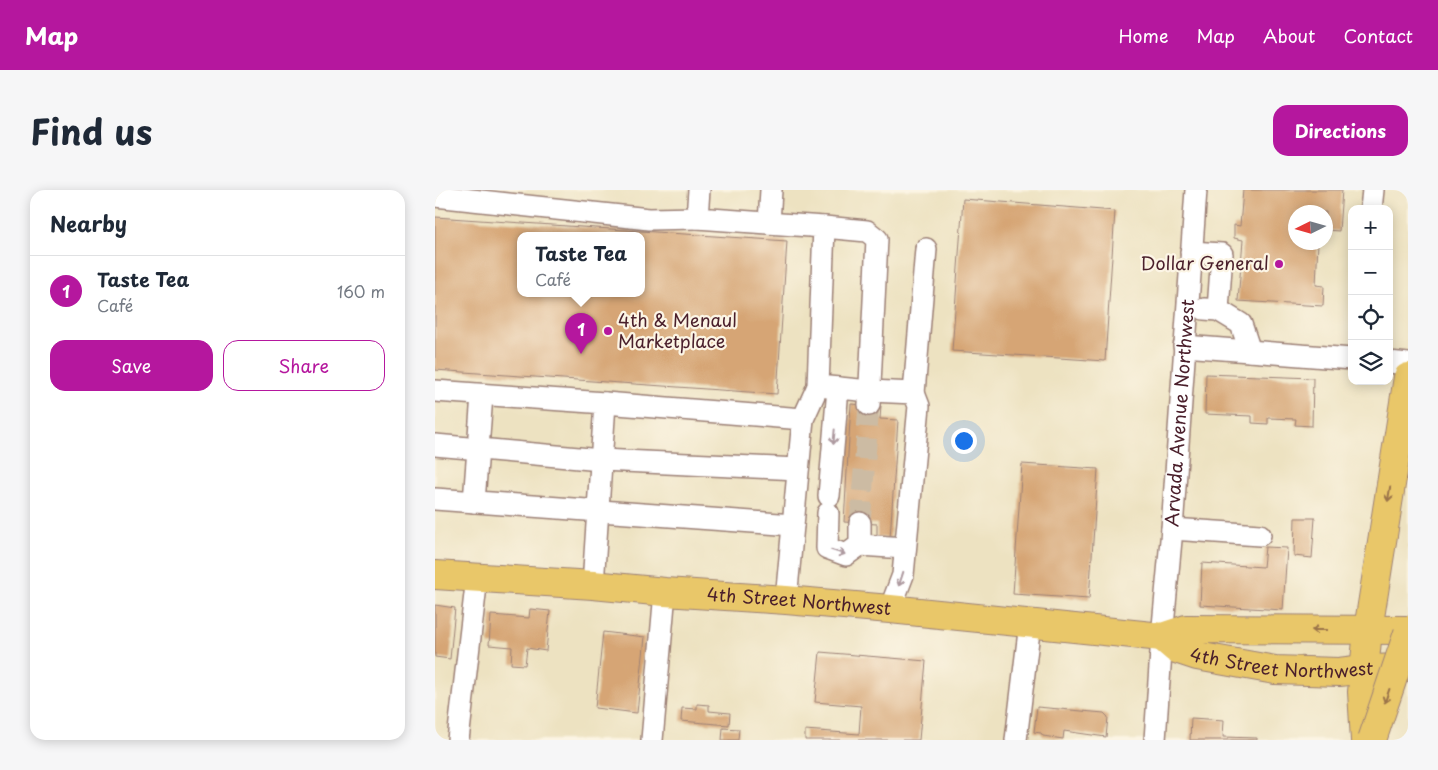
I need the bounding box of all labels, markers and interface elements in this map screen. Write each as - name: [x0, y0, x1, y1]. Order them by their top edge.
- text: Map: [25, 17, 78, 53]
- text: Home: [1118, 22, 1168, 49]
- text: Map: [1196, 22, 1235, 49]
- text: About: [1263, 22, 1315, 49]
- text: Contact: [1343, 22, 1413, 49]
- text: Find us: [30, 104, 152, 157]
- button: Directions: [1273, 105, 1408, 156]
- north arrow: [1288, 205, 1333, 250]
- map controls: [1348, 205, 1393, 385]
- button: +: [1348, 205, 1393, 250]
- text: Nearby: [50, 207, 127, 239]
- popup: [517, 232, 645, 297]
- text: Taste Tea: [535, 239, 627, 267]
- place label: Dollar General: [1140, 249, 1269, 276]
- button: −: [1348, 250, 1393, 295]
- marker: Dollar General: [1273, 258, 1285, 270]
- text: Taste Tea: [97, 265, 189, 293]
- text: Café: [535, 267, 571, 291]
- text: 1: [62, 279, 70, 303]
- text: 160 m: [337, 279, 385, 303]
- text: Café: [97, 293, 133, 317]
- button: locate: [1348, 295, 1393, 340]
- street label: Arvada Avenue Northwest: [1157, 298, 1200, 528]
- place label: 4th & Menaul Marketplace: [618, 306, 737, 354]
- pin: 1: [565, 313, 597, 354]
- marker: 4th & Menaul Marketplace: [602, 325, 614, 337]
- button: Save: [50, 340, 213, 391]
- button: Share: [223, 340, 385, 391]
- button: layers: [1348, 340, 1393, 385]
- one-way arrow: [829, 428, 839, 444]
- your location: [951, 428, 977, 454]
- one-way arrow: [1384, 486, 1394, 502]
- one-way arrow: [830, 548, 846, 558]
- one-way arrow: [895, 571, 905, 587]
- street label: 4th Street Northwest: [706, 580, 892, 621]
- one-way arrow: [1311, 625, 1328, 635]
- street label: 4th Street Northwest: [1187, 640, 1374, 684]
- one-way arrow: [1382, 688, 1391, 703]

